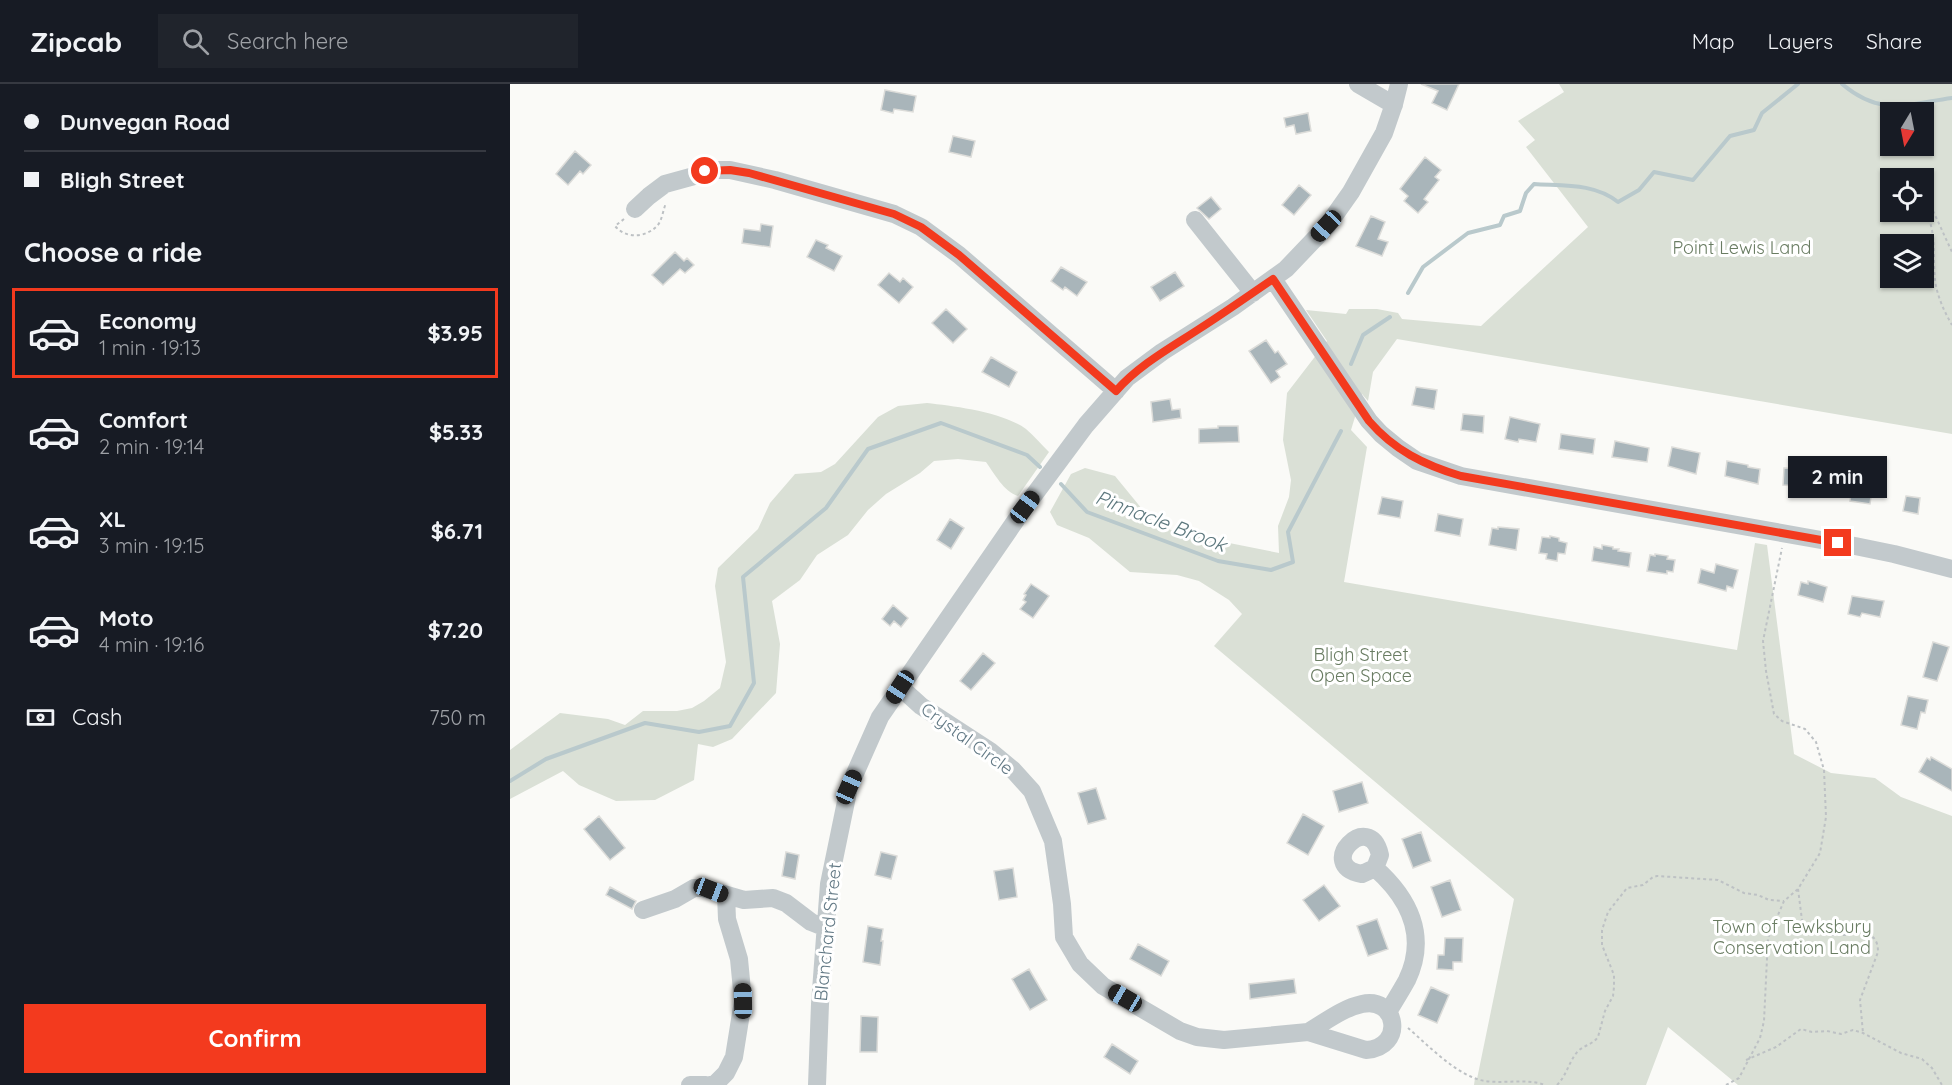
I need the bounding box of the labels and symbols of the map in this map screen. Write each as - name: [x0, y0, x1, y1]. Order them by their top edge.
- north arrow: [1880, 102, 1934, 156]
- route start: [691, 157, 718, 184]
- car: [1307, 207, 1345, 245]
- park label: Point Lewis Land: [1673, 236, 1811, 259]
- callout: 2 min: [1788, 456, 1888, 498]
- water label: Pinnacle Brook: [1092, 484, 1232, 558]
- car: [1007, 487, 1043, 527]
- route end: [1824, 529, 1851, 556]
- park label: Bligh Street Open Space: [1310, 643, 1412, 687]
- car: [883, 667, 917, 707]
- street label: Crystal Circle: [917, 697, 1018, 780]
- car: [833, 767, 865, 807]
- street label: Blanchard Street: [809, 862, 846, 1002]
- car: [691, 875, 731, 905]
- park label: Town of Tewksbury Conservation Land: [1712, 915, 1872, 959]
- car: [1105, 981, 1145, 1015]
- car: [734, 983, 752, 1019]

